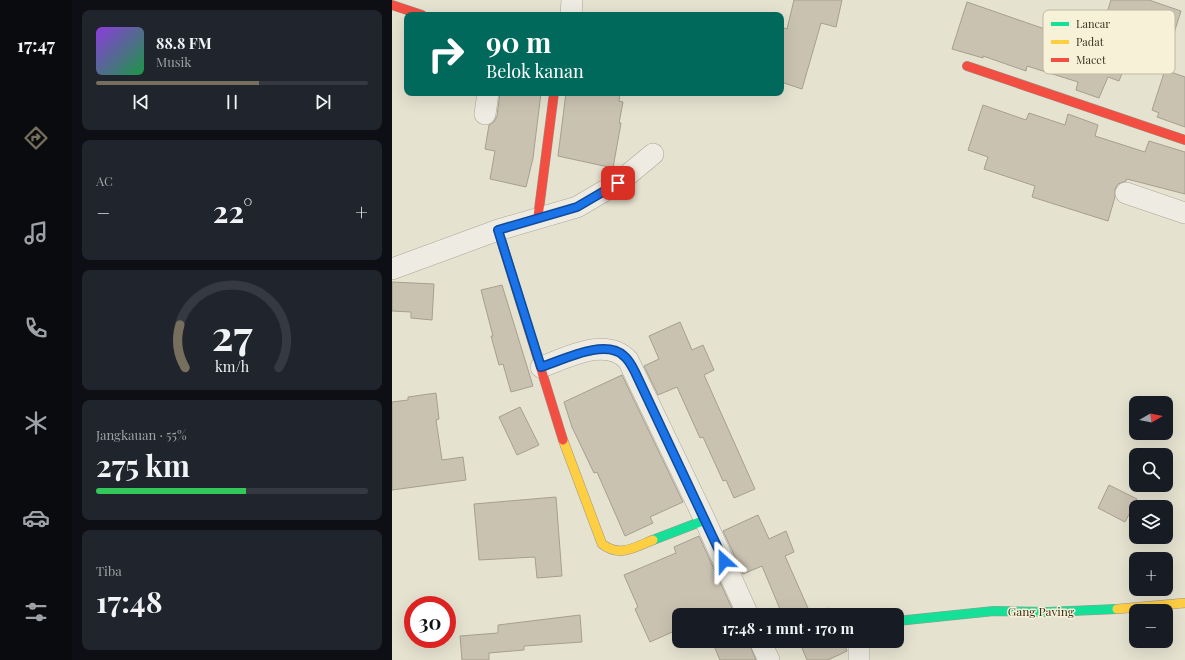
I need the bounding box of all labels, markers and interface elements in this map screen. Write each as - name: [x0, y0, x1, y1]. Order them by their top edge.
- legend: [1043, 10, 1175, 74]
- text: Lancar: [1076, 16, 1110, 31]
- text: 90 m: [486, 23, 551, 60]
- icon: right: [420, 28, 472, 80]
- text: 17:47: [17, 33, 55, 57]
- text: 88.8 FM: [156, 33, 212, 53]
- text: Padat: [1076, 34, 1104, 49]
- text: Macet: [1076, 52, 1106, 67]
- text: Musik: [156, 53, 192, 70]
- text: Belok kanan: [486, 59, 584, 83]
- icon: previous: [130, 91, 152, 113]
- icon: pause: [221, 91, 243, 113]
- icon: next: [312, 91, 334, 113]
- icon: directions: [22, 124, 50, 152]
- pin: [601, 166, 635, 200]
- text: AC: [96, 172, 113, 189]
- icon: arrive: [607, 172, 629, 194]
- text: 22°: [213, 191, 253, 231]
- text: −: [96, 197, 110, 227]
- text: +: [355, 197, 368, 227]
- icon: music: [22, 219, 50, 247]
- text: 27: [212, 306, 252, 361]
- icon: phone: [22, 314, 50, 342]
- text: km/h: [215, 357, 250, 376]
- north arrow: [1129, 396, 1173, 440]
- map controls: [1129, 396, 1173, 648]
- icon: climate: [22, 409, 50, 437]
- text: Jangkauan · 55%: [96, 426, 187, 443]
- text: 275 km: [96, 445, 190, 485]
- button: search: [1129, 448, 1173, 492]
- button: layers: [1129, 500, 1173, 544]
- icon: car: [22, 504, 50, 532]
- position arrow: [703, 540, 745, 582]
- button: +: [1129, 552, 1173, 596]
- text: Tiba: [96, 562, 122, 579]
- text: 17:48: [96, 581, 163, 621]
- speed limit sign: 30: [404, 596, 456, 648]
- icon: filters: [22, 598, 50, 626]
- street label: Gang Paving: [1008, 603, 1075, 619]
- button: −: [1129, 604, 1173, 648]
- text: 17:48 · 1 mnt · 170 m: [722, 618, 854, 638]

